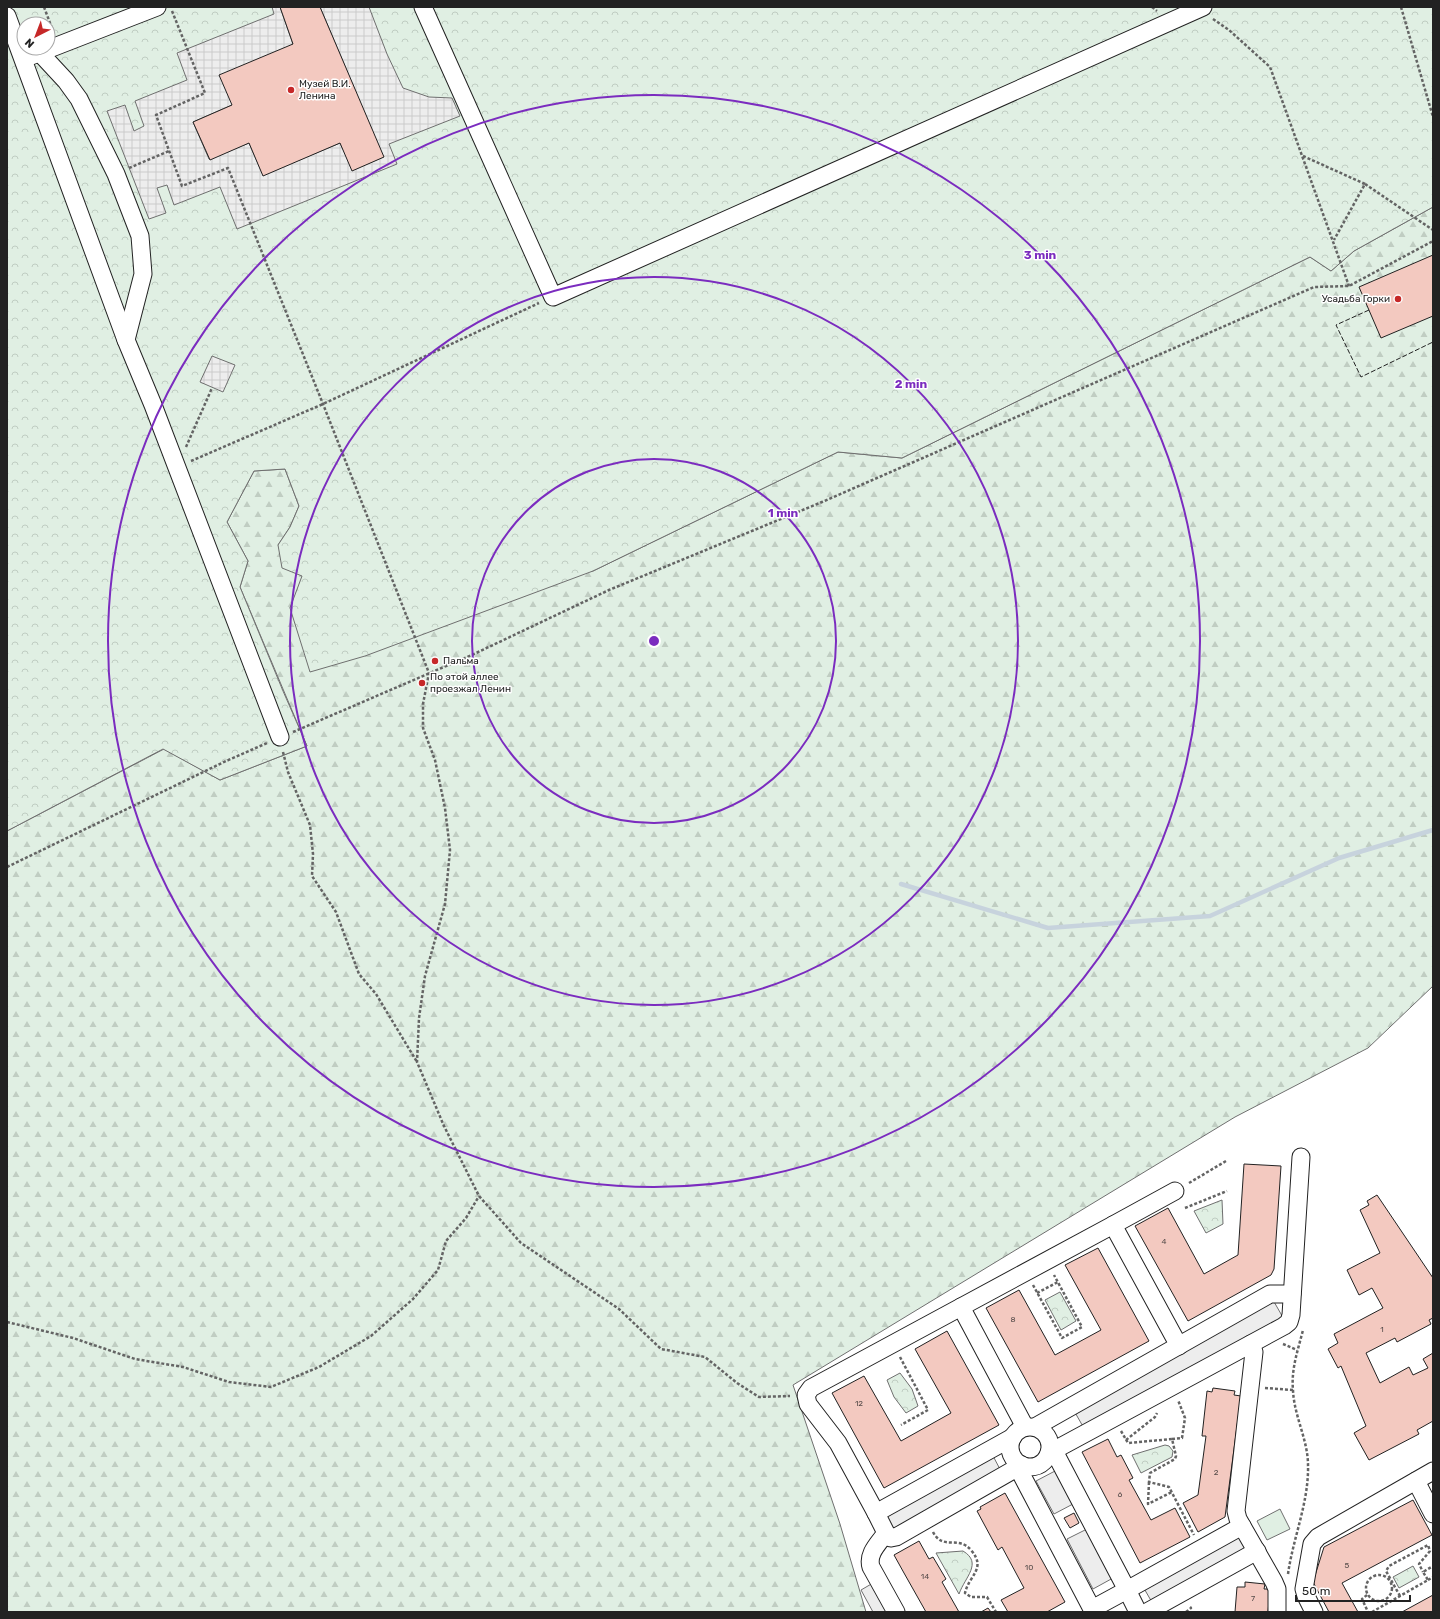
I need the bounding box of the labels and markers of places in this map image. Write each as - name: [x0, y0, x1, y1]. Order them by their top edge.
- place label: Музей В.И. Ленина: [299, 78, 351, 102]
- marker: Музей В.И. Ленина: [286, 85, 296, 95]
- place label: Усадьба Горки: [1322, 293, 1390, 305]
- marker: Усадьба Горки: [1393, 294, 1403, 304]
- centre of rings: [647, 634, 661, 648]
- place label: Пальма: [443, 655, 479, 667]
- marker: Пальма: [430, 656, 440, 666]
- place label: По этой аллее проезжал Ленин: [430, 671, 511, 695]
- marker: По этой аллее проезжал Ленин: [417, 678, 427, 688]

